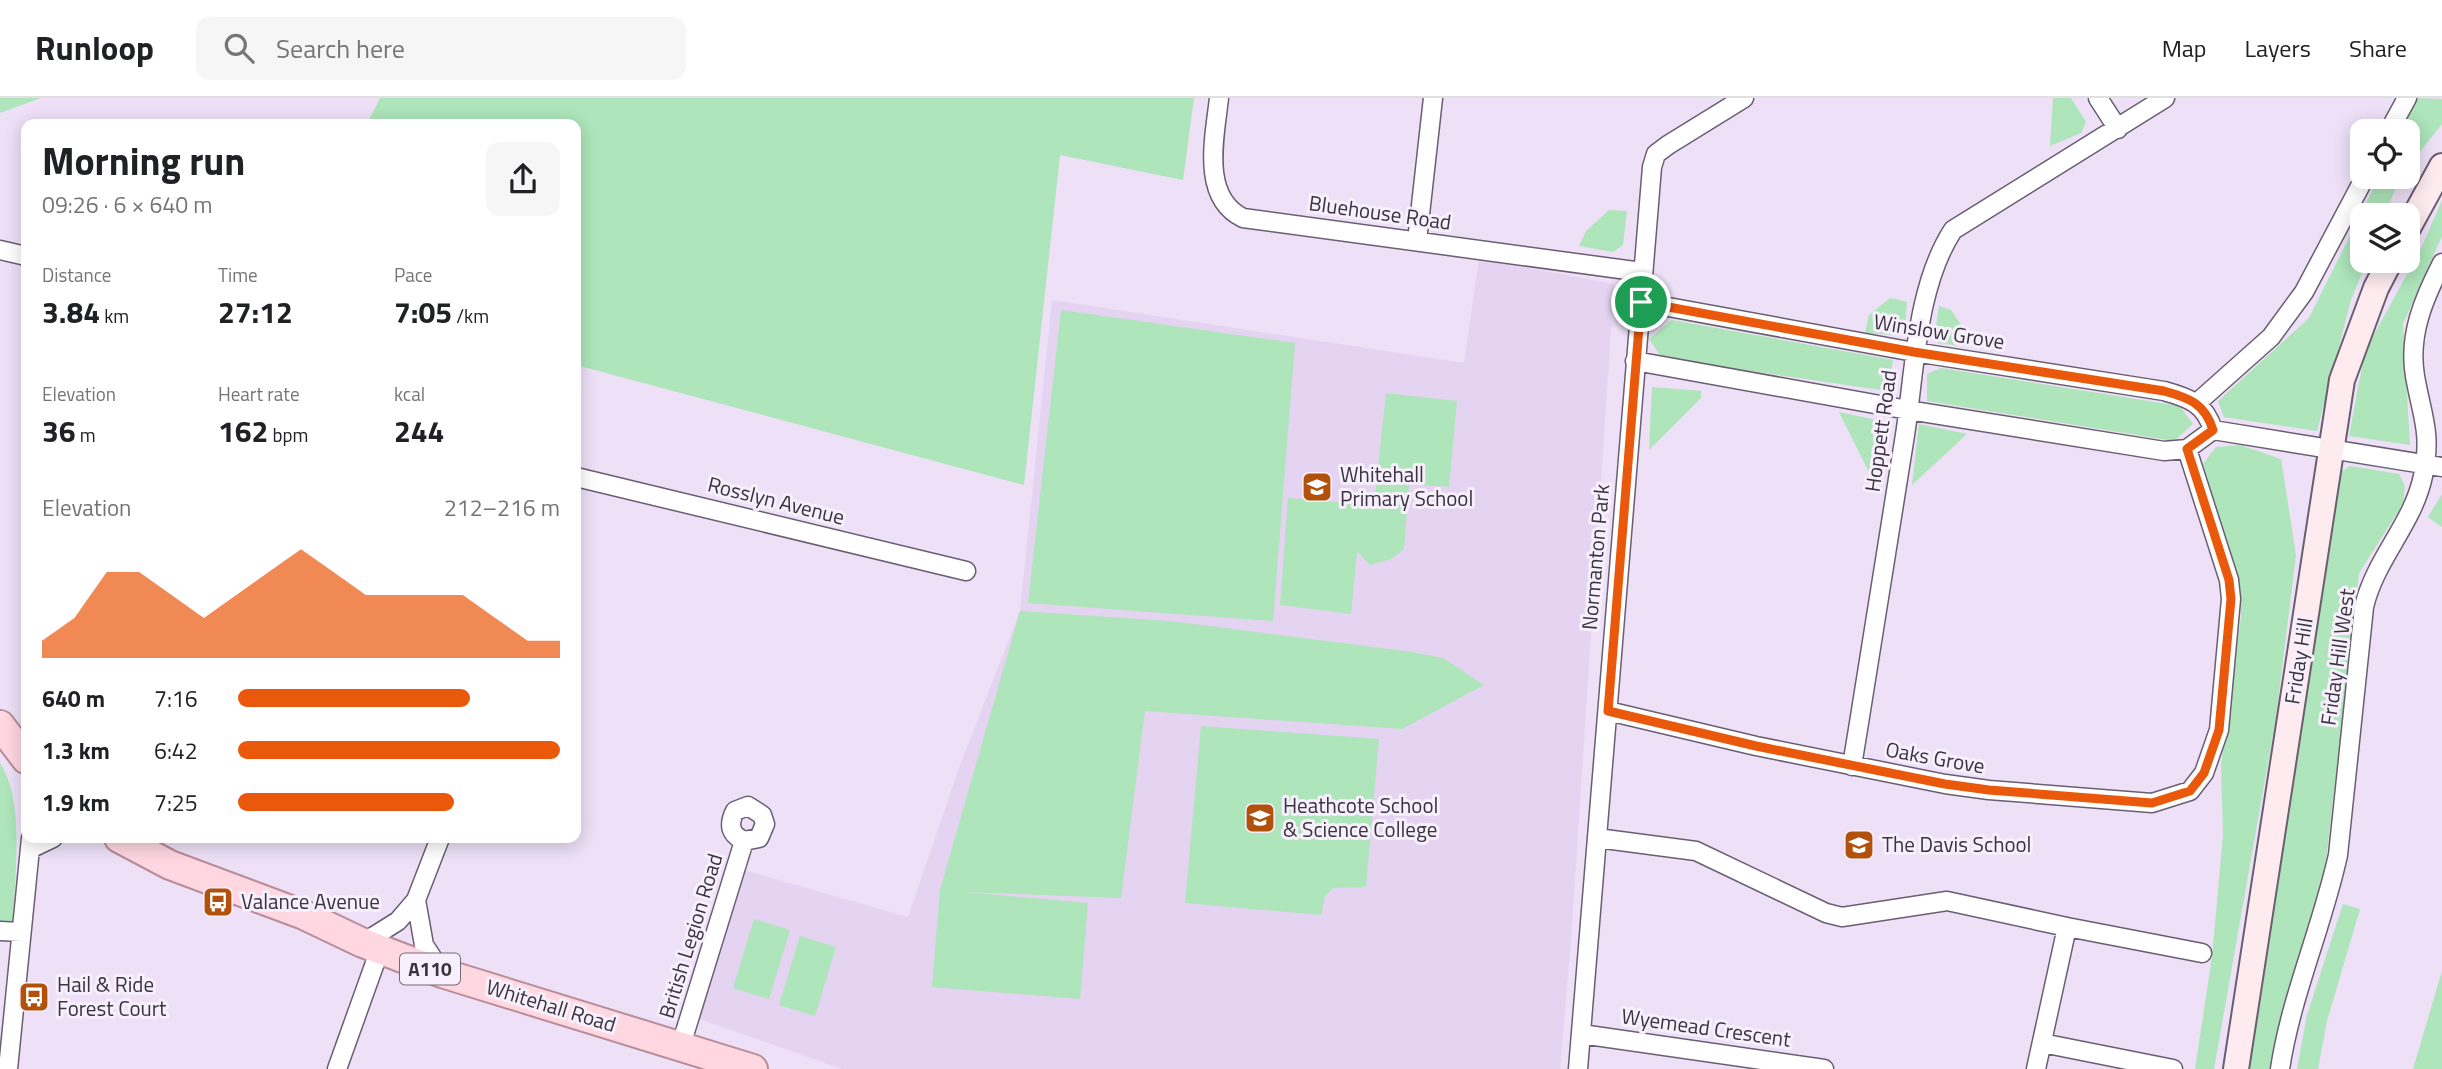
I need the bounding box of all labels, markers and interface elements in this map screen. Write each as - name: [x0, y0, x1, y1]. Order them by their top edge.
- search box: [196, 17, 686, 80]
- text: Runloop: [35, 23, 154, 73]
- icon: search: [220, 29, 258, 67]
- text: Search here: [276, 29, 405, 68]
- text: Map: [2162, 30, 2207, 66]
- text: Layers: [2245, 30, 2311, 66]
- text: Share: [2349, 30, 2407, 66]
- map controls: [2350, 119, 2420, 273]
- button: locate: [2350, 119, 2420, 189]
- text: Morning run: [42, 132, 245, 190]
- button: share: [486, 142, 560, 216]
- street label: Bluehouse Road: [1307, 186, 1453, 238]
- text: 09:26 · 6 × 640 m: [42, 187, 212, 222]
- button: layers: [2350, 203, 2420, 273]
- text: Distance: [42, 260, 111, 289]
- text: Time: [218, 260, 258, 289]
- text: Pace: [394, 260, 432, 289]
- pin: [1611, 272, 1671, 332]
- icon: arrive: [1622, 283, 1660, 321]
- text: 3.84: [42, 289, 100, 335]
- text: 27:12: [218, 289, 293, 335]
- text: 7:05: [394, 289, 452, 335]
- text: km: [100, 301, 129, 330]
- text: /km: [452, 301, 489, 330]
- street label: Winslow Grove: [1871, 305, 2007, 357]
- street label: Hoppett Road: [1856, 368, 1904, 494]
- text: Elevation: [42, 379, 116, 408]
- text: Heart rate: [218, 379, 300, 408]
- text: kcal: [394, 379, 425, 408]
- text: 36: [42, 408, 76, 454]
- text: 162: [218, 408, 268, 454]
- text: 244: [394, 408, 444, 454]
- text: m: [76, 420, 96, 449]
- text: bpm: [268, 420, 308, 449]
- place label: Whitehall Primary School: [1340, 458, 1473, 514]
- street label: Rosslyn Avenue: [704, 468, 848, 532]
- school or university icon: Whitehall Primary School: [1300, 470, 1334, 504]
- street label: Normanton Park: [1573, 483, 1617, 631]
- text: Elevation: [42, 490, 131, 525]
- text: 212–216 m: [444, 490, 560, 525]
- street label: Friday Hill West: [2312, 586, 2363, 727]
- street label: Friday Hill: [2275, 615, 2321, 706]
- text: 640 m: [42, 681, 105, 716]
- text: 7:16: [154, 681, 198, 716]
- text: 1.3 km: [42, 733, 110, 768]
- text: 6:42: [154, 733, 198, 768]
- street label: Oaks Grove: [1883, 733, 1987, 781]
- text: 1.9 km: [42, 785, 110, 820]
- text: 7:25: [154, 785, 198, 820]
- place label: Heathcote School & Science College: [1283, 789, 1438, 845]
- school or university icon: Heathcote School & Science College: [1243, 801, 1277, 835]
- school or university icon: The Davis School: [1842, 828, 1876, 862]
- place label: The Davis School: [1882, 828, 2031, 860]
- street label: British Legion Road: [650, 849, 730, 1022]
- bus stop icon: Valance Avenue: [201, 885, 235, 919]
- place label: Valance Avenue: [241, 885, 380, 917]
- road number: A110: [400, 954, 460, 984]
- place label: Hail & Ride Forest Court: [57, 968, 167, 1024]
- street label: Whitehall Road: [483, 970, 620, 1040]
- bus stop icon: Hail & Ride Forest Court: [17, 980, 51, 1014]
- street label: Wyemead Crescent: [1619, 999, 1793, 1055]

